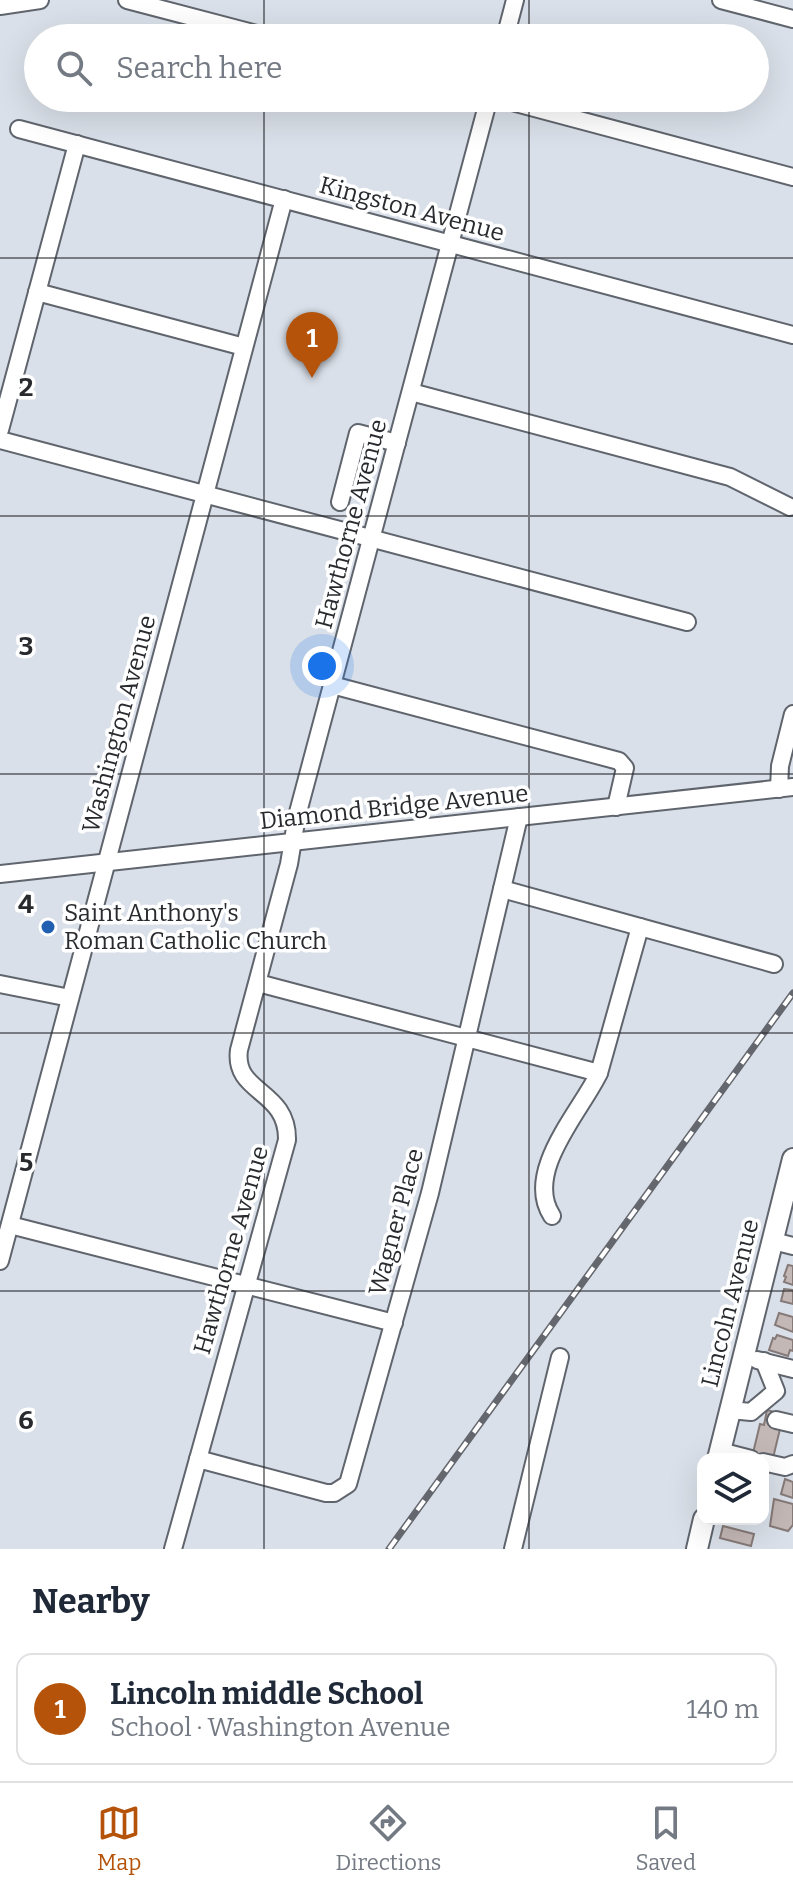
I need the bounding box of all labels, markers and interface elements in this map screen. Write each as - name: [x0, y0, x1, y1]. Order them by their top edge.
- search box: [24, 24, 769, 112]
- icon: search: [52, 46, 96, 90]
- text: Search here: [116, 50, 283, 86]
- street label: Kingston Avenue: [317, 171, 507, 247]
- pin: 1: [286, 312, 338, 378]
- text: 2: [19, 372, 33, 403]
- street label: Hawthorne Avenue: [310, 416, 392, 632]
- street label: Washington Avenue: [76, 612, 162, 836]
- text: 3: [19, 631, 33, 662]
- your location: [302, 646, 342, 686]
- street label: Diamond Bridge Avenue: [258, 779, 530, 835]
- text: 4: [18, 889, 34, 920]
- place label: Saint Anthony's Roman Catholic Church: [64, 899, 327, 955]
- marker: Saint Anthony's Roman Catholic Church: [39, 918, 57, 936]
- street label: Hawthorne Avenue: [188, 1142, 274, 1358]
- street label: Wagner Place: [363, 1145, 429, 1299]
- text: 5: [19, 1147, 33, 1178]
- street label: Lincoln Avenue: [696, 1216, 764, 1390]
- text: 6: [18, 1405, 34, 1436]
- map controls: [697, 1453, 769, 1525]
- button: layers: [697, 1453, 769, 1525]
- text: Nearby: [32, 1581, 150, 1622]
- text: Lincoln middle School: [110, 1676, 423, 1712]
- text: 1: [54, 1694, 66, 1725]
- text: 140 m: [687, 1694, 759, 1725]
- text: School · Washington Avenue: [110, 1712, 450, 1743]
- tab: Map: [97, 1801, 141, 1876]
- tab: Directions: [336, 1801, 441, 1876]
- tab: Saved: [636, 1801, 696, 1876]

